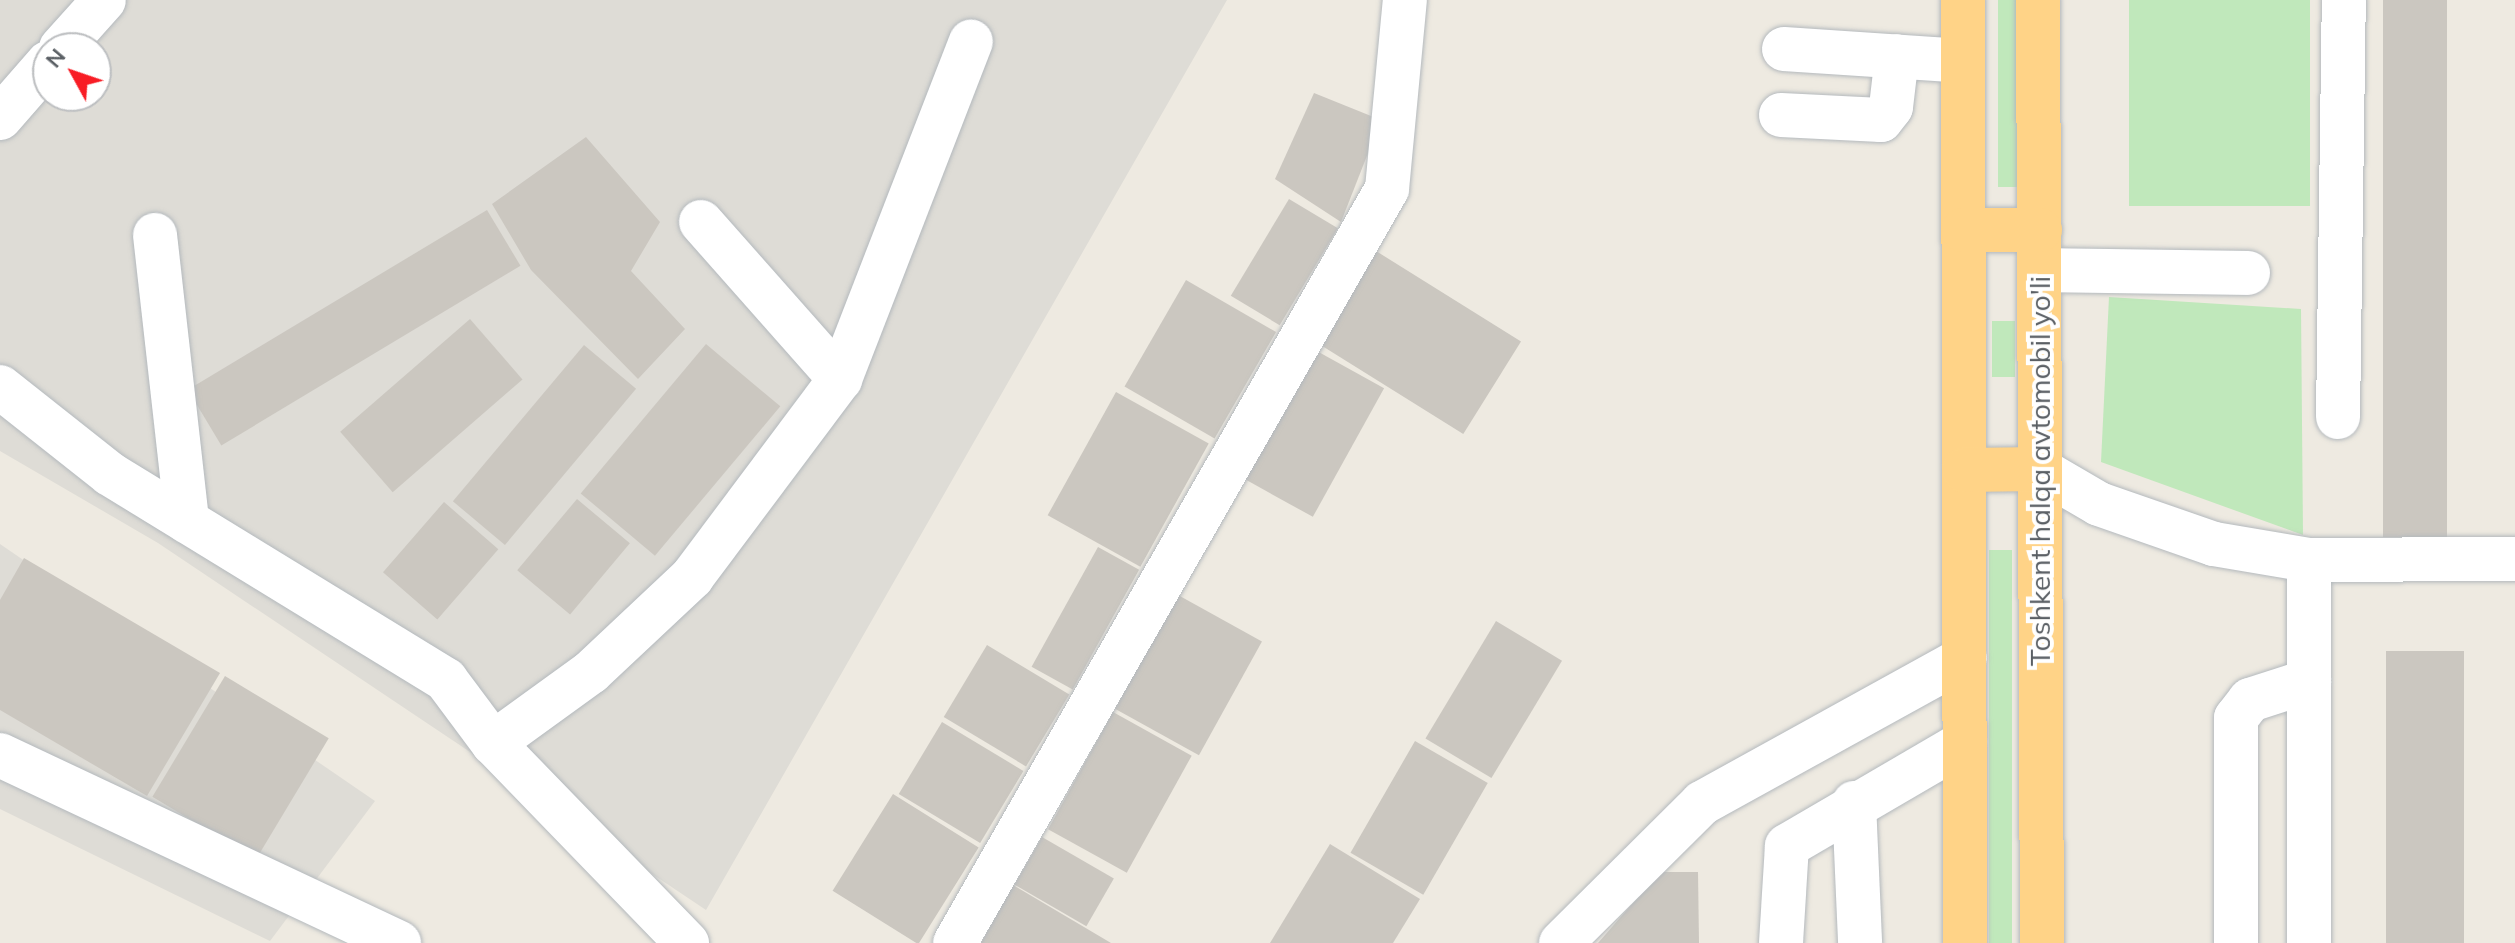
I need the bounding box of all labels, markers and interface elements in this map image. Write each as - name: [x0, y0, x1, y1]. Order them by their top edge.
- north arrow: [32, 32, 112, 112]
- text: N: [39, 42, 71, 73]
- street label: Toshkent halqa avtomobil yo'li: [2023, 276, 2057, 666]

